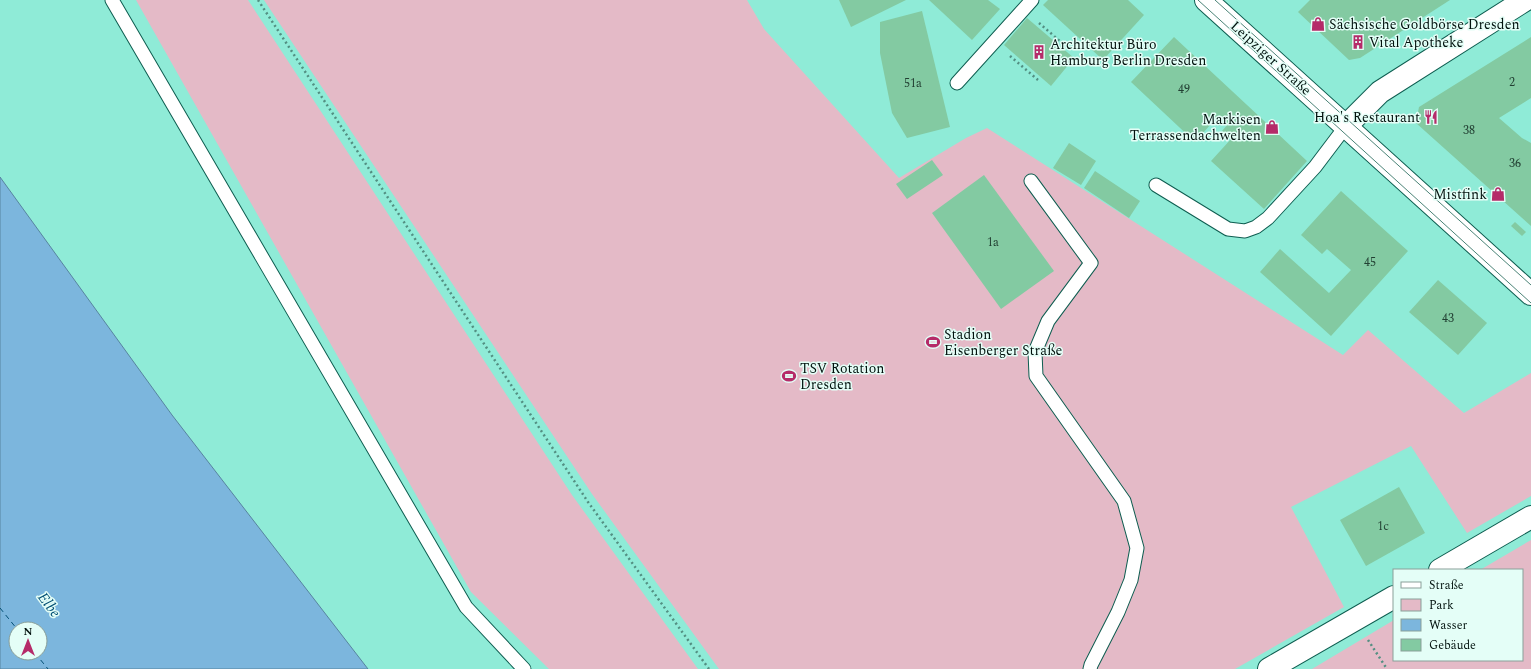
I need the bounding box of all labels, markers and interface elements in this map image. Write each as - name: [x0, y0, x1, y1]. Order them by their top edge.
- place label: Sächsische Goldbörse Dresden: [1329, 14, 1520, 35]
- street label: Leipziger Straße: [1226, 16, 1316, 100]
- shop icon: Sächsische Goldbörse Dresden: [1310, 16, 1326, 32]
- place label: Vital Apotheke: [1369, 32, 1464, 53]
- place label: Architektur Büro Hamburg Berlin Dresden: [1050, 34, 1206, 71]
- building icon: Vital Apotheke: [1350, 34, 1366, 50]
- building icon: Architektur Büro Hamburg Berlin Dresden: [1031, 44, 1047, 60]
- house number: 2: [1509, 73, 1515, 92]
- house number: 51a: [904, 74, 922, 93]
- house number: 49: [1178, 80, 1190, 99]
- place label: Hoa's Restaurant: [1314, 107, 1420, 128]
- place label: Markisen Terrassendachwelten: [1130, 109, 1261, 146]
- restaurant icon: Hoa's Restaurant: [1423, 109, 1439, 125]
- shop icon: Markisen Terrassendachwelten: [1264, 119, 1280, 135]
- house number: 38: [1463, 121, 1475, 140]
- house number: 36: [1509, 154, 1521, 173]
- place label: Mistfink: [1433, 184, 1487, 205]
- shop icon: Mistfink: [1490, 186, 1506, 202]
- house number: 1a: [987, 233, 999, 252]
- house number: 45: [1364, 253, 1376, 272]
- house number: 43: [1442, 309, 1454, 328]
- place label: Stadion Eisenberger Straße: [944, 324, 1063, 361]
- sports icon: Stadion Eisenberger Straße: [925, 334, 941, 350]
- place label: TSV Rotation Dresden: [800, 358, 884, 395]
- sports icon: TSV Rotation Dresden: [781, 368, 797, 384]
- house number: 1c: [1377, 517, 1389, 536]
- legend: [1393, 569, 1523, 661]
- text: Straße: [1429, 576, 1464, 595]
- water label: Elbe: [32, 587, 67, 623]
- text: Park: [1429, 596, 1454, 615]
- text: Wasser: [1429, 616, 1467, 635]
- north arrow: [8, 621, 48, 661]
- text: N: [24, 623, 33, 640]
- text: Gebäude: [1429, 636, 1476, 655]

